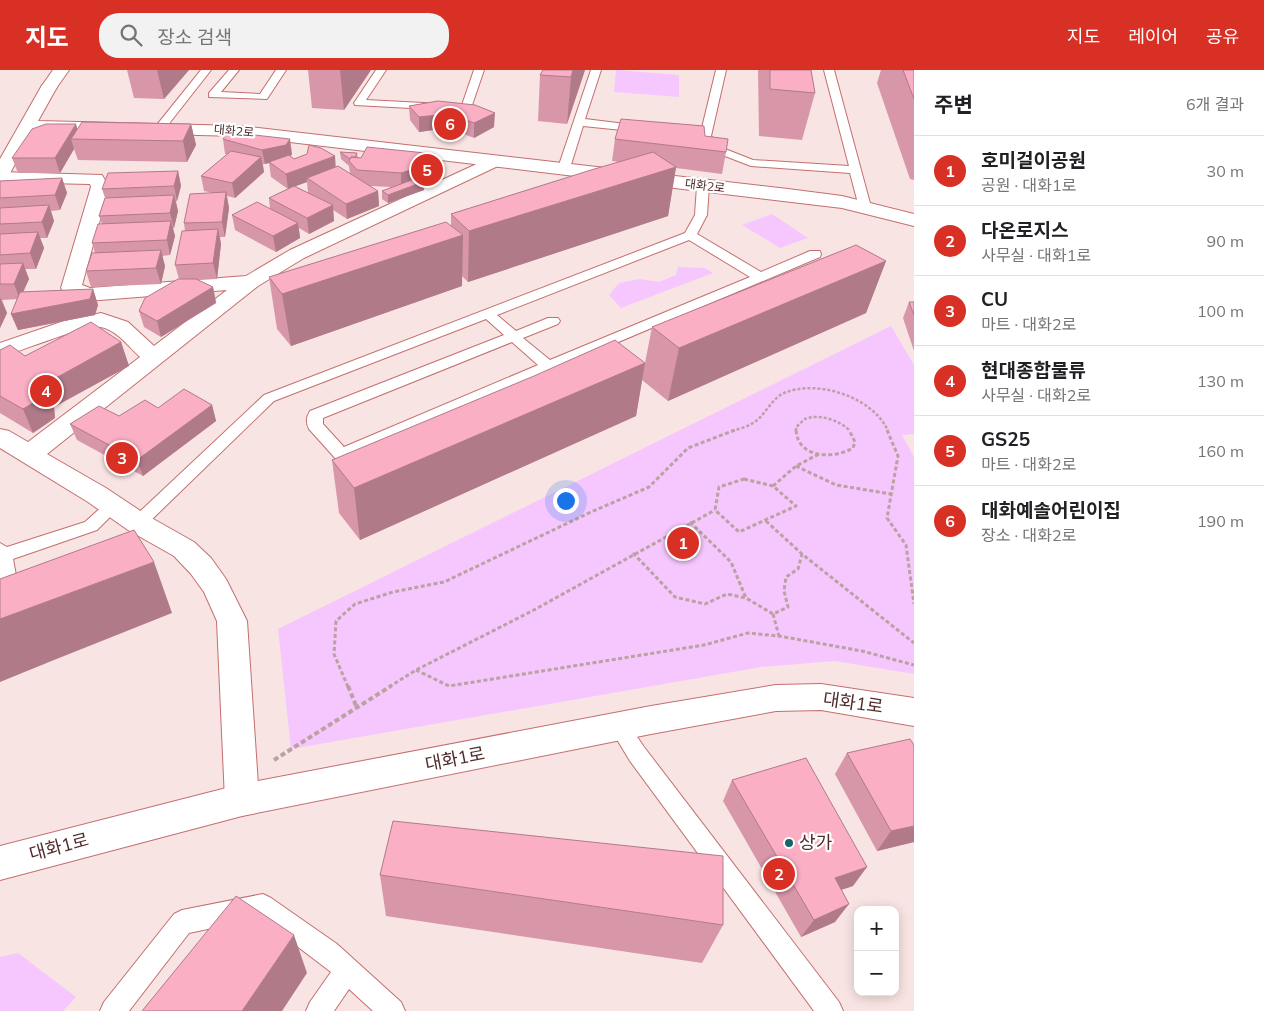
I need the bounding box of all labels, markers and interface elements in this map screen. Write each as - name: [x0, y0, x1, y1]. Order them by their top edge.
- search box: [99, 13, 449, 58]
- icon: search: [117, 21, 145, 49]
- text: 지도: [25, 22, 69, 52]
- text: 장소 검색: [157, 25, 232, 49]
- text: 지도: [1067, 25, 1100, 48]
- text: 레이어: [1128, 25, 1178, 48]
- text: 공유: [1206, 25, 1239, 48]
- text: 주변: [934, 91, 973, 117]
- text: 6개 결과: [1186, 94, 1244, 114]
- pin: 6: [434, 105, 466, 143]
- street label: 대화2로: [213, 121, 255, 140]
- text: 호미걸이공원: [981, 148, 1086, 172]
- pin: 5: [411, 151, 443, 189]
- text: 1: [945, 161, 955, 181]
- text: 30 m: [1207, 161, 1244, 181]
- text: 공원 · 대화1로: [981, 175, 1076, 195]
- street label: 대화2로: [684, 176, 726, 195]
- text: 다온로지스: [981, 218, 1068, 242]
- text: 2: [945, 231, 955, 251]
- text: 90 m: [1207, 231, 1244, 251]
- text: 사무실 · 대화1로: [981, 245, 1091, 265]
- text: CU: [981, 287, 1008, 311]
- text: 3: [945, 301, 955, 321]
- text: 100 m: [1197, 301, 1244, 321]
- text: 마트 · 대화2로: [981, 314, 1076, 334]
- text: 현대종합물류: [981, 358, 1086, 382]
- text: 4: [945, 371, 955, 391]
- text: 130 m: [1197, 371, 1244, 391]
- pin: 4: [30, 372, 62, 410]
- text: 사무실 · 대화2로: [981, 385, 1091, 405]
- text: GS25: [981, 427, 1030, 451]
- pin: 3: [106, 439, 138, 477]
- text: 5: [945, 441, 955, 461]
- text: 160 m: [1197, 441, 1244, 461]
- text: 마트 · 대화2로: [981, 454, 1076, 474]
- your location: [553, 488, 579, 514]
- text: 대화예솔어린이집: [981, 498, 1121, 522]
- text: 6: [945, 511, 955, 531]
- text: 190 m: [1197, 511, 1244, 531]
- pin: 1: [667, 524, 699, 562]
- text: 장소 · 대화2로: [981, 525, 1076, 545]
- street label: 대화1로: [822, 687, 885, 718]
- street label: 대화1로: [423, 741, 487, 776]
- street label: 대화1로: [27, 828, 91, 865]
- place label: 상가: [799, 831, 833, 854]
- marker: 상가: [783, 837, 795, 849]
- pin: 2: [763, 855, 795, 893]
- map controls: [854, 906, 899, 996]
- button: +: [854, 906, 899, 951]
- button: −: [854, 951, 899, 996]

